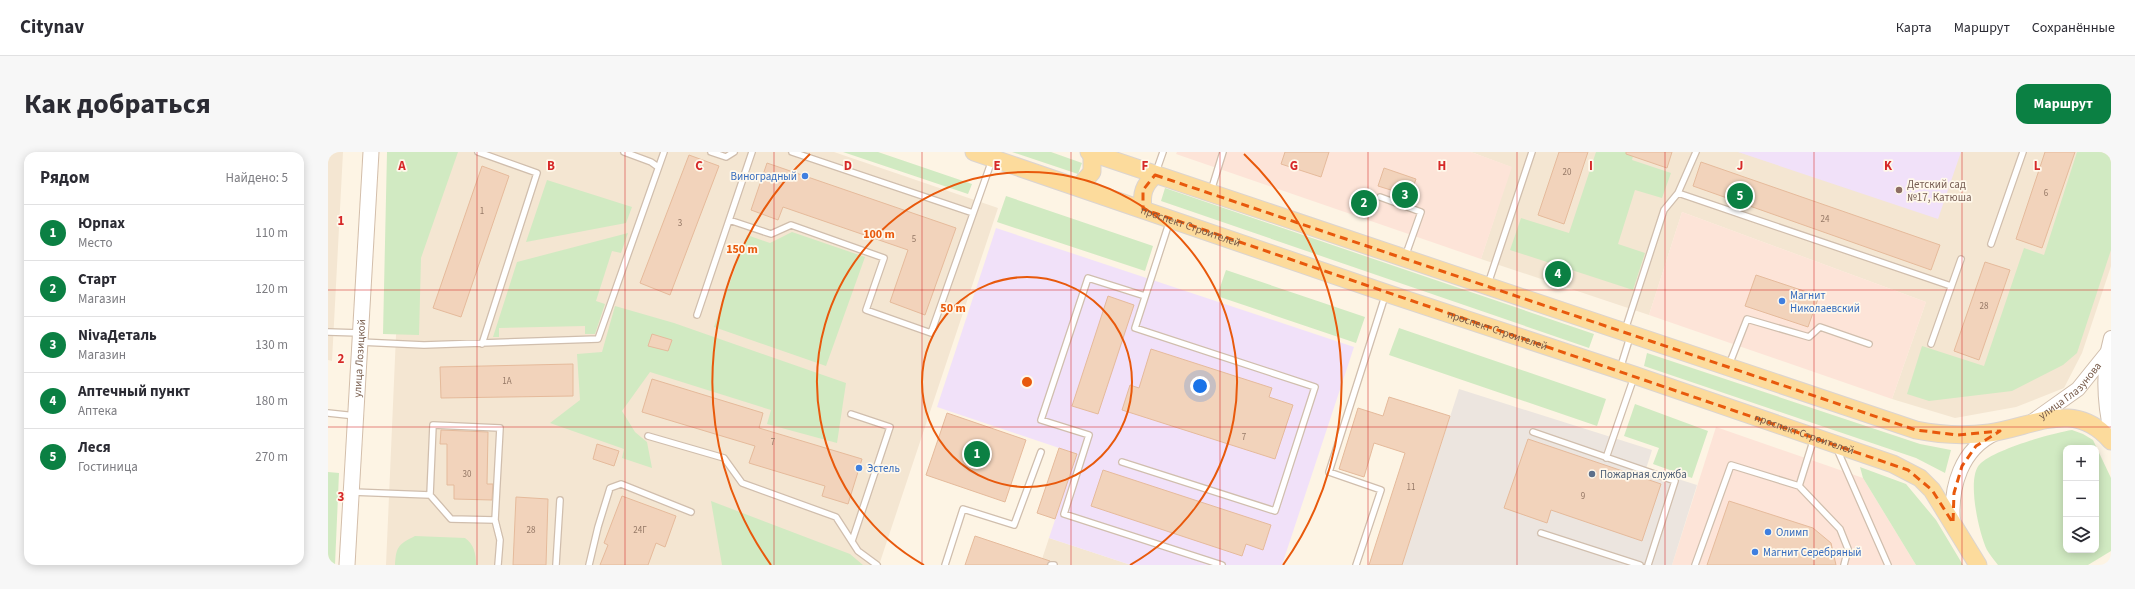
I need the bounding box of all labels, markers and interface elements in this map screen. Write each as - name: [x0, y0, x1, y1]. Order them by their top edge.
- text: Citynav: [20, 14, 84, 41]
- text: Карта: [1896, 18, 1932, 38]
- text: Маршрут: [1954, 18, 2010, 38]
- text: Сохранённые: [2032, 18, 2115, 38]
- text: Как добраться: [24, 84, 211, 124]
- button: Маршрут: [2016, 84, 2111, 124]
- text: A: [397, 157, 406, 175]
- text: B: [547, 157, 555, 175]
- text: C: [695, 157, 703, 175]
- text: D: [844, 157, 852, 175]
- text: E: [993, 157, 1001, 175]
- text: F: [1142, 157, 1149, 175]
- text: G: [1290, 157, 1298, 175]
- text: H: [1438, 157, 1446, 175]
- text: I: [1589, 157, 1593, 175]
- text: J: [1737, 157, 1743, 175]
- text: K: [1884, 157, 1893, 175]
- text: L: [2034, 157, 2041, 175]
- text: Рядом: [40, 166, 90, 190]
- house number: 20: [1563, 166, 1572, 179]
- text: Найдено: 5: [226, 169, 288, 187]
- place label: Виноградный: [730, 169, 797, 184]
- marker: Виноградный: [800, 171, 810, 181]
- place label: Детский сад №17, Катюша: [1907, 177, 1971, 205]
- pin: 3: [1392, 180, 1418, 210]
- pin: 5: [1727, 181, 1753, 211]
- marker: Детский сад №17, Катюша: [1894, 185, 1904, 195]
- house number: 6: [2044, 187, 2049, 200]
- pin: 2: [1351, 188, 1377, 218]
- street label: проспект Строителей: [1139, 202, 1243, 250]
- house number: 1: [480, 205, 484, 218]
- text: 1: [338, 212, 345, 230]
- text: Юрпах: [78, 213, 125, 234]
- house number: 24: [1821, 213, 1830, 226]
- house number: 3: [678, 217, 683, 230]
- text: 1: [50, 224, 56, 242]
- text: 110 m: [255, 224, 288, 242]
- text: 100 m: [863, 226, 895, 243]
- house number: 5: [912, 233, 917, 246]
- text: Место: [78, 234, 113, 252]
- text: 150 m: [726, 241, 758, 258]
- pin: 4: [1545, 259, 1571, 289]
- text: Старт: [78, 269, 117, 290]
- text: 2: [50, 280, 56, 298]
- text: 120 m: [255, 280, 288, 298]
- place label: Магнит Николаевский: [1790, 288, 1860, 316]
- text: Магазин: [78, 290, 126, 308]
- marker: Магнит Николаевский: [1777, 296, 1787, 306]
- text: 50 m: [940, 300, 966, 317]
- house number: 28: [1980, 300, 1989, 313]
- street label: проспект Строителей: [1446, 306, 1550, 353]
- street label: улица Лозицкой: [349, 319, 369, 398]
- text: NivaДеталь: [78, 325, 157, 346]
- text: 3: [50, 336, 56, 354]
- text: 130 m: [255, 336, 288, 354]
- text: Магазин: [78, 346, 126, 364]
- text: 2: [338, 350, 345, 368]
- street label: улица Глазунова: [2035, 359, 2104, 423]
- house number: 1А: [502, 375, 512, 388]
- centre of rings: [1020, 375, 1034, 389]
- your location: [1190, 376, 1210, 396]
- text: Аптечный пункт: [78, 381, 190, 402]
- text: 4: [50, 392, 56, 410]
- text: 180 m: [255, 392, 288, 410]
- text: Аптека: [78, 402, 117, 420]
- street label: проспект Строителей: [1753, 410, 1856, 458]
- house number: 7: [1242, 431, 1247, 444]
- house number: 7: [771, 436, 776, 449]
- text: Леся: [78, 437, 111, 458]
- pin: 1: [964, 439, 990, 469]
- map controls: [2063, 445, 2099, 553]
- button: +: [2063, 445, 2099, 481]
- text: 5: [50, 448, 56, 466]
- text: 270 m: [255, 448, 288, 466]
- text: Гостиница: [78, 458, 138, 476]
- place label: Эстель: [867, 461, 900, 476]
- marker: Эстель: [854, 463, 864, 473]
- place label: Пожарная служба: [1600, 467, 1687, 482]
- house number: 30: [463, 468, 472, 481]
- marker: Пожарная служба: [1587, 469, 1597, 479]
- house number: 11: [1407, 481, 1415, 494]
- button: −: [2063, 481, 2099, 517]
- text: 3: [338, 488, 345, 506]
- house number: 9: [1581, 490, 1586, 503]
- button: layers: [2063, 517, 2099, 553]
- house number: 28: [527, 524, 536, 537]
- house number: 24Г: [633, 524, 647, 537]
- place label: Олимп: [1776, 525, 1808, 540]
- marker: Олимп: [1763, 527, 1773, 537]
- place label: Магнит Серебряный: [1763, 545, 1862, 560]
- marker: Магнит Серебряный: [1750, 547, 1760, 557]

